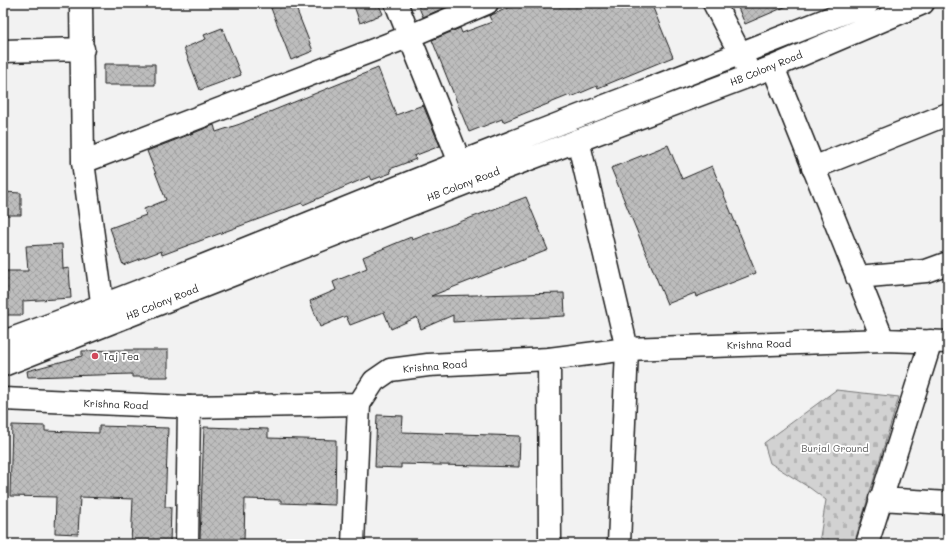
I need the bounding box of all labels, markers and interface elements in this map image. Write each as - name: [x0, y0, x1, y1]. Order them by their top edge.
- street label: HB Colony Road: [728, 47, 804, 89]
- street label: HB Colony Road: [425, 164, 501, 204]
- street label: HB Colony Road: [124, 281, 200, 323]
- street label: Krishna Road: [727, 336, 791, 352]
- place label: Taj Tea: [103, 349, 139, 363]
- marker: Taj Tea: [90, 351, 100, 361]
- street label: Krishna Road: [402, 356, 468, 376]
- street label: Krishna Road: [84, 396, 148, 412]
- park label: Burial Ground: [801, 441, 869, 455]

